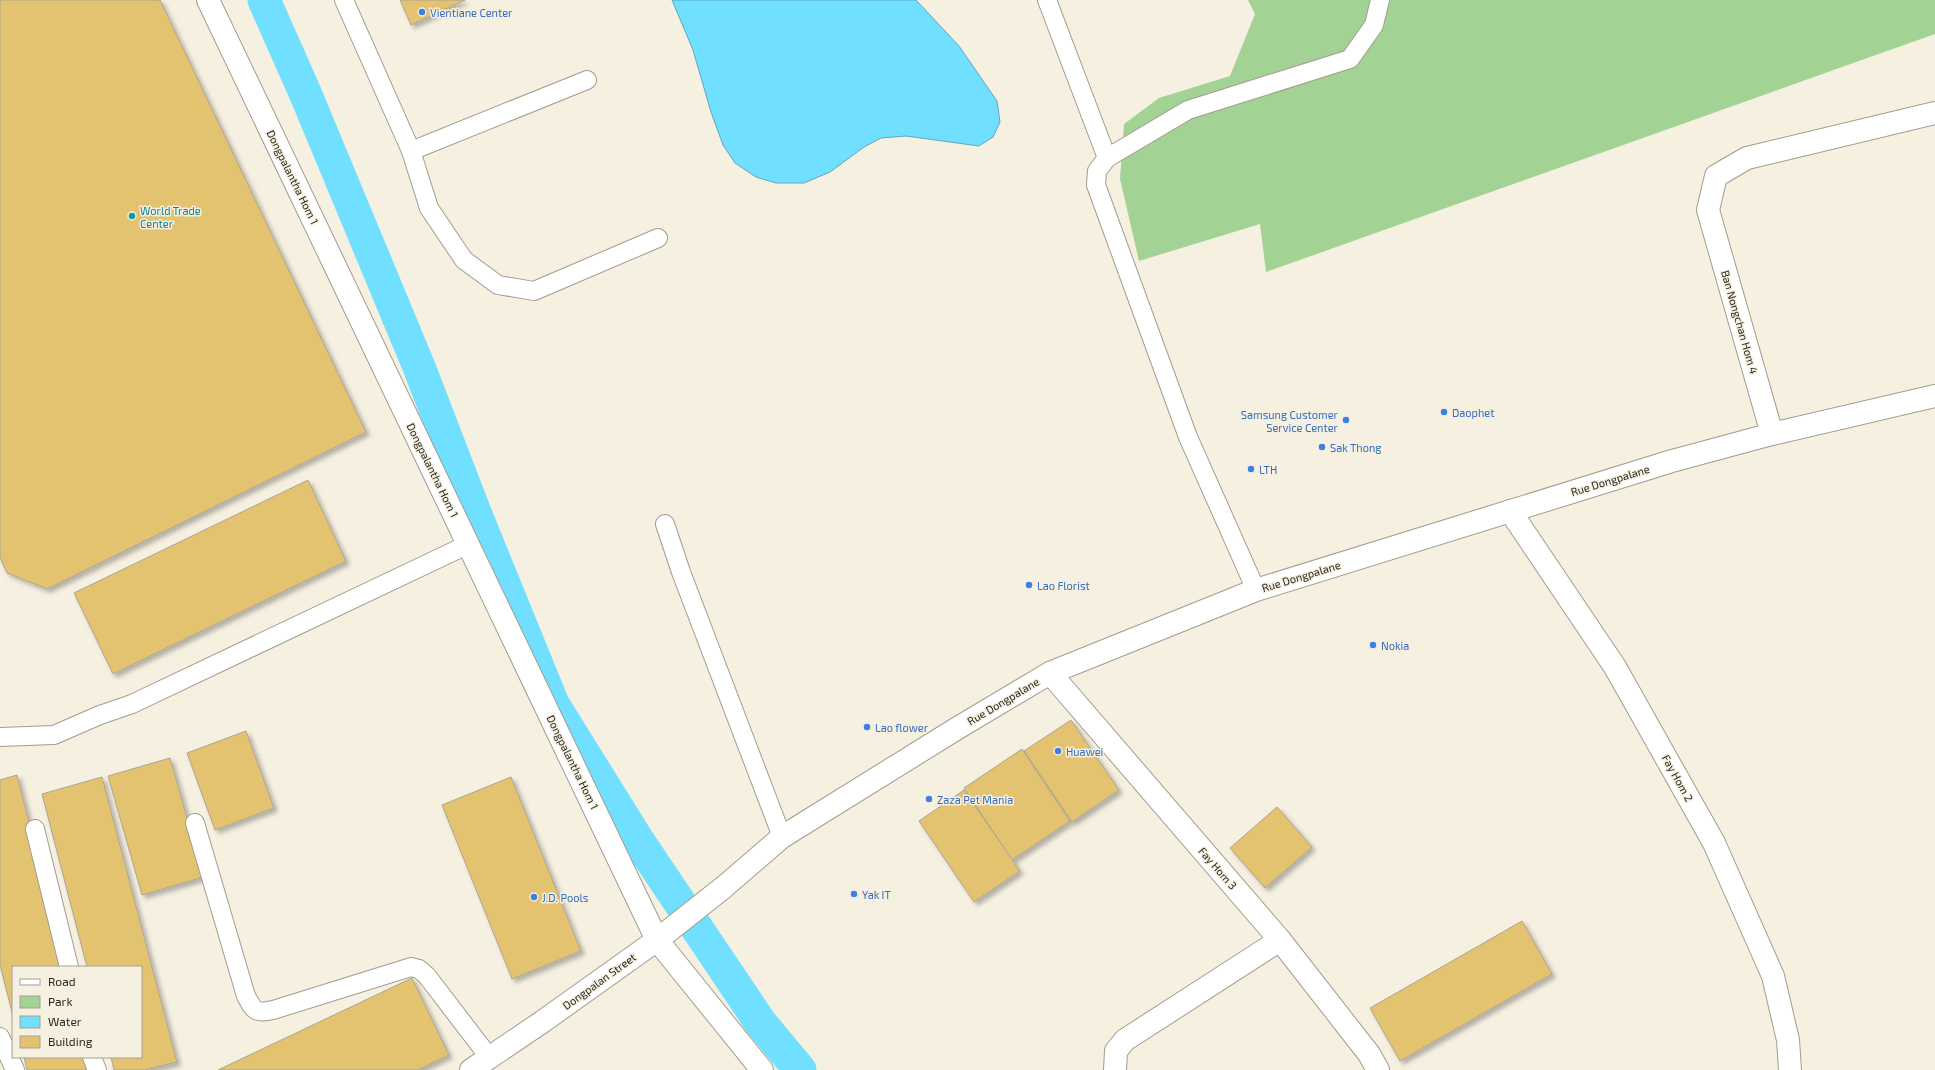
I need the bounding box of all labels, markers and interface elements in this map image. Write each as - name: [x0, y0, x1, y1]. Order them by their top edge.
- place label: Vientiane Center: [430, 6, 513, 19]
- marker: Vientiane Center: [417, 7, 427, 17]
- street label: Dongpalantha Hom 1: [265, 128, 321, 226]
- place label: World Trade Center: [140, 204, 201, 230]
- marker: World Trade Center: [127, 211, 137, 221]
- street label: Ban Nongchan Hom 4: [1719, 269, 1761, 376]
- place label: Daophet: [1452, 406, 1494, 419]
- marker: Daophet: [1439, 407, 1449, 417]
- place label: Samsung Customer Service Center: [1241, 408, 1339, 434]
- marker: Samsung Customer Service Center: [1341, 415, 1351, 425]
- street label: Dongpalantha Hom 1: [405, 421, 461, 519]
- place label: Sak Thong: [1330, 441, 1381, 454]
- marker: Sak Thong: [1317, 442, 1327, 452]
- street label: Rue Dongpalane: [1569, 462, 1651, 498]
- place label: LTH: [1259, 463, 1277, 476]
- marker: LTH: [1246, 464, 1256, 474]
- street label: Rue Dongpalane: [1260, 558, 1342, 594]
- place label: Lao Florist: [1037, 579, 1090, 592]
- marker: Lao Florist: [1024, 580, 1034, 590]
- place label: Nokia: [1381, 639, 1409, 652]
- marker: Nokia: [1368, 640, 1378, 650]
- street label: Rue Dongpalane: [965, 674, 1041, 728]
- street label: Dongpalantha Hom 1: [545, 713, 601, 811]
- place label: Lao flower: [875, 721, 929, 734]
- marker: Lao flower: [862, 722, 872, 732]
- place label: Huawei: [1066, 745, 1103, 758]
- marker: Huawei: [1053, 746, 1063, 756]
- street label: Fay Hom 2: [1660, 752, 1696, 804]
- place label: Zaza Pet Mania: [937, 793, 1013, 806]
- marker: Zaza Pet Mania: [924, 794, 934, 804]
- street label: Fay Hom 3: [1196, 844, 1240, 892]
- place label: Yak IT: [862, 888, 892, 901]
- marker: Yak IT: [849, 889, 859, 899]
- place label: J.D. Pools: [542, 891, 589, 904]
- marker: J.D. Pools: [529, 892, 539, 902]
- street label: Dongpalan Street: [560, 950, 638, 1012]
- legend: [12, 966, 142, 1058]
- text: Road: [48, 974, 76, 988]
- text: Park: [48, 994, 73, 1008]
- text: Water: [48, 1014, 82, 1028]
- text: Building: [48, 1034, 93, 1048]

